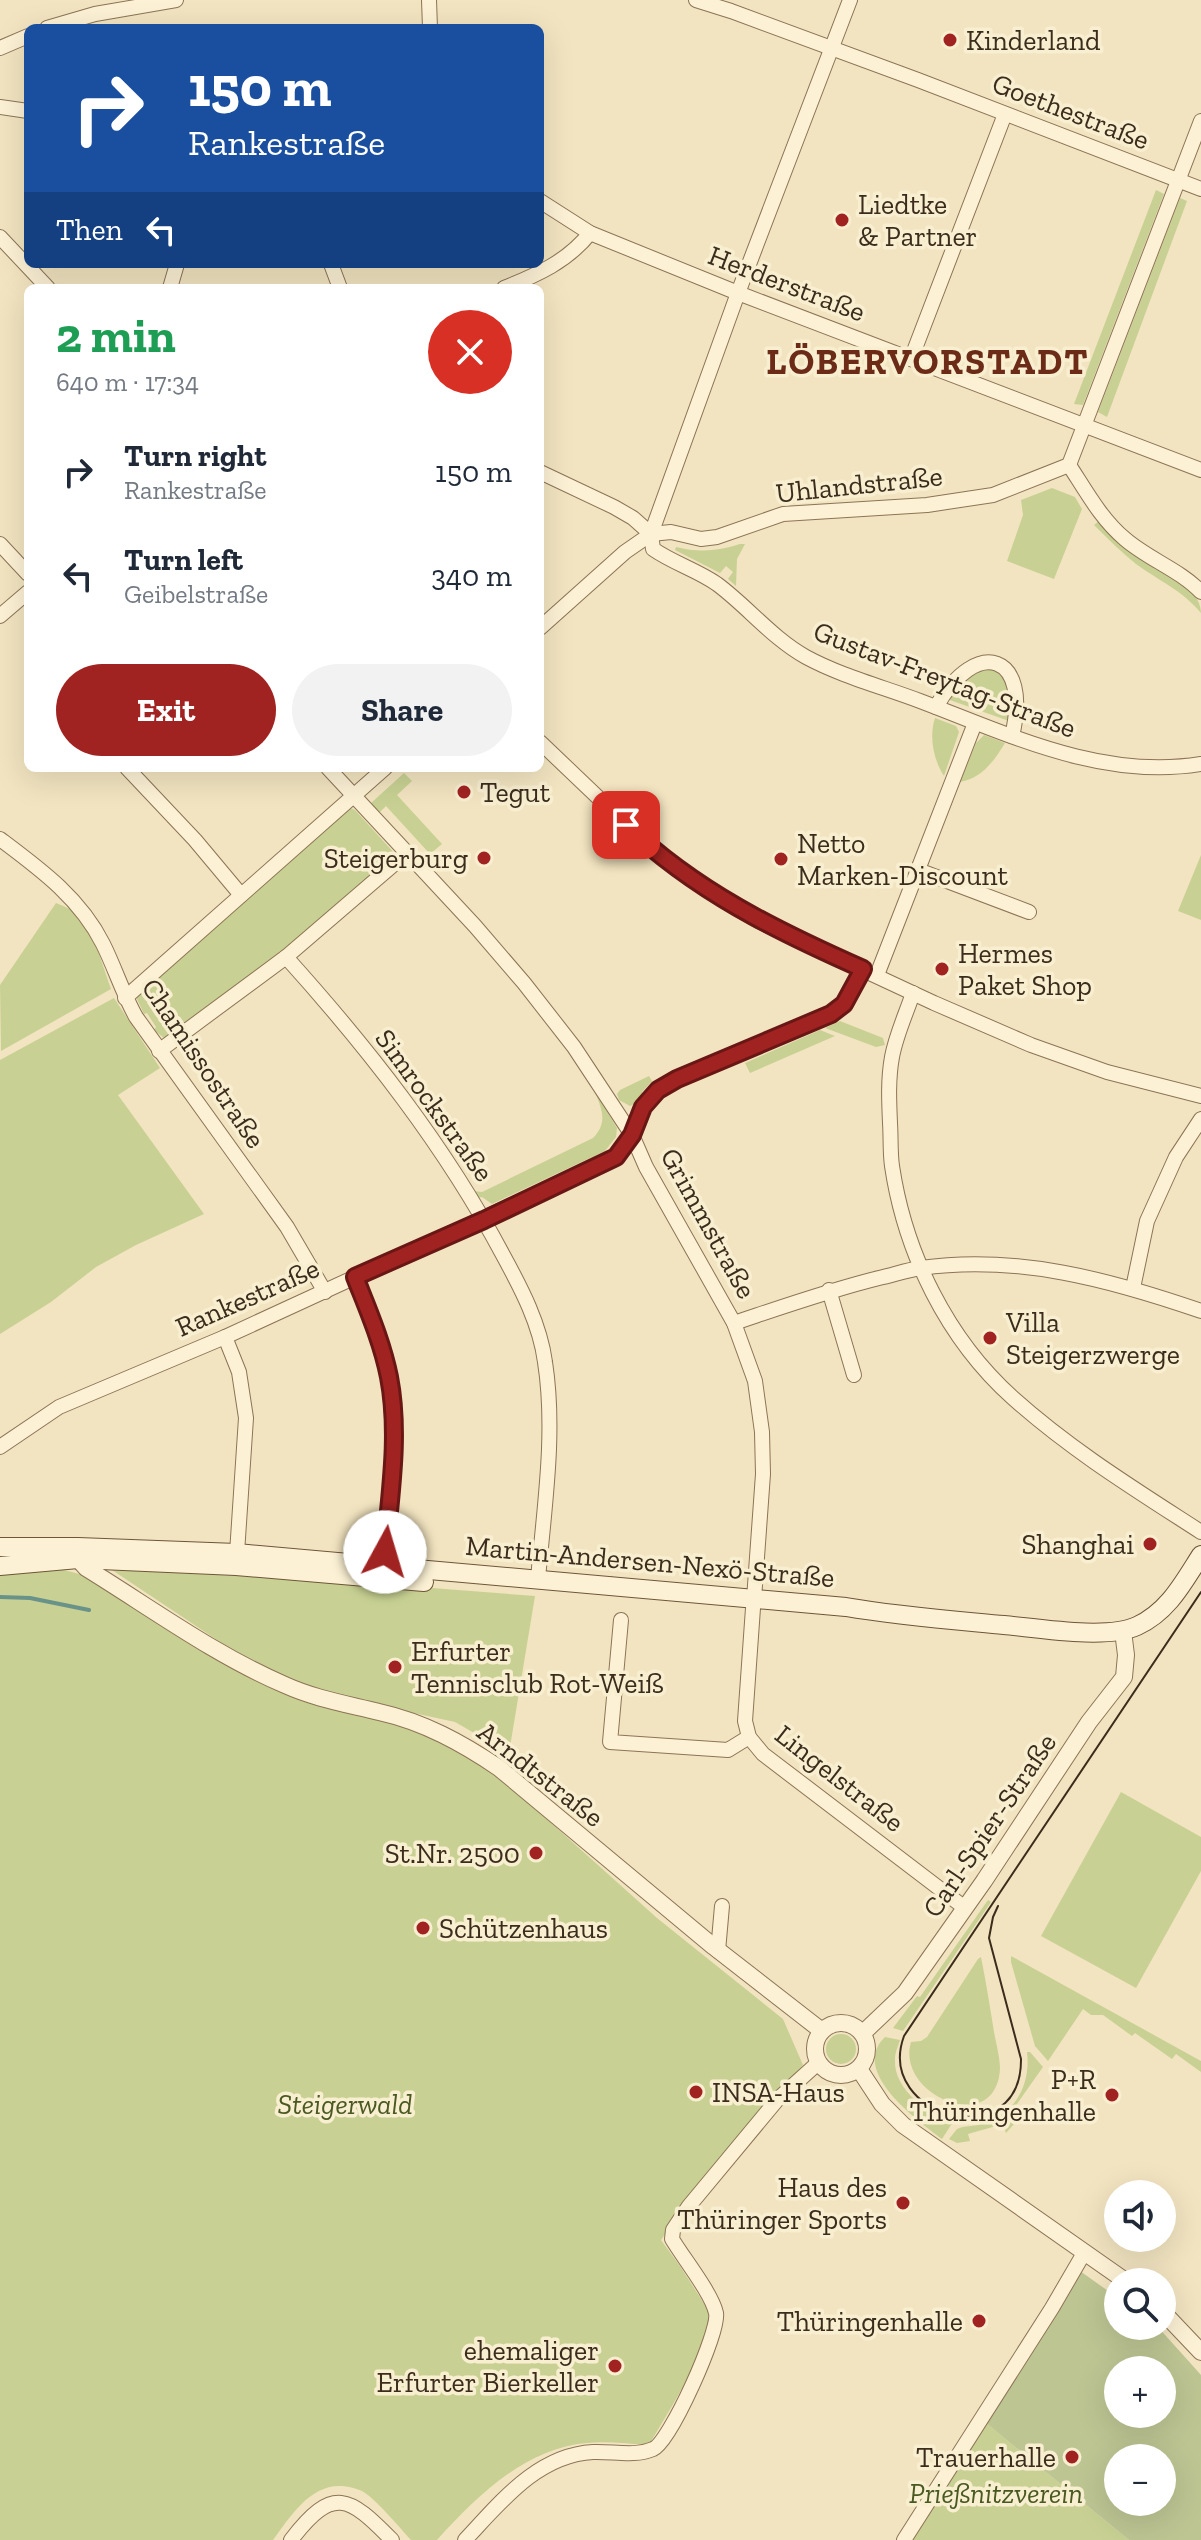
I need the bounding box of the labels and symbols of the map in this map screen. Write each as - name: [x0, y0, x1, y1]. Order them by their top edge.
- place label: Kinderland: [966, 24, 1100, 57]
- marker: Kinderland: [941, 31, 959, 49]
- street label: Goethestraße: [988, 66, 1154, 157]
- place label: Liedtke & Partner: [858, 188, 977, 253]
- marker: Liedtke & Partner: [833, 211, 851, 229]
- street label: Herderstraße: [704, 238, 870, 328]
- district label: LÖBERVORSTADT: [766, 340, 1090, 383]
- street label: Uhlandstraße: [774, 459, 944, 510]
- street label: Gustav-Freytag-Straße: [809, 614, 1081, 745]
- place label: Tegut: [480, 776, 551, 809]
- marker: Tegut: [455, 783, 473, 801]
- pin: [592, 791, 660, 859]
- place label: Netto Marken-Discount: [797, 827, 1008, 892]
- place label: Steigerburg: [324, 842, 468, 875]
- marker: Steigerburg: [475, 849, 493, 867]
- marker: Netto Marken-Discount: [772, 850, 790, 868]
- place label: Hermes Paket Shop: [958, 937, 1092, 1002]
- marker: Hermes Paket Shop: [933, 960, 951, 978]
- street label: Chamissostraße: [135, 972, 272, 1154]
- street label: Simrockstraße: [368, 1023, 501, 1188]
- street label: Grimmstraße: [654, 1142, 763, 1304]
- street label: Rankestraße: [170, 1251, 324, 1344]
- place label: Villa Steigerzwerge: [1005, 1306, 1180, 1371]
- marker: Villa Steigerzwerge: [981, 1329, 999, 1347]
- position arrow: [343, 1510, 427, 1594]
- place label: Shanghai: [1021, 1528, 1134, 1561]
- street label: Martin-Andersen-Nexö-Straße: [464, 1529, 836, 1594]
- marker: Shanghai: [1141, 1535, 1159, 1553]
- place label: Erfurter Tennisclub Rot-Weiß: [411, 1635, 664, 1700]
- marker: Erfurter Tennisclub Rot-Weiß: [386, 1658, 404, 1676]
- street label: Arndtstraße: [471, 1715, 610, 1834]
- street label: Lingelstraße: [769, 1718, 911, 1839]
- street label: Carl-Spier-Straße: [916, 1727, 1063, 1924]
- place label: St.Nr. 2500: [385, 1837, 520, 1870]
- marker: St.Nr. 2500: [527, 1844, 545, 1862]
- place label: Schützenhaus: [439, 1912, 608, 1945]
- marker: Schützenhaus: [414, 1919, 432, 1937]
- place label: P+R Thüringenhalle: [910, 2063, 1096, 2128]
- place label: INSA-Haus: [712, 2076, 845, 2109]
- marker: INSA-Haus: [687, 2083, 705, 2101]
- marker: P+R Thüringenhalle: [1103, 2086, 1121, 2104]
- park label: Steigerwald: [278, 2088, 412, 2121]
- place label: Haus des Thüringer Sports: [677, 2171, 887, 2236]
- marker: Haus des Thüringer Sports: [894, 2194, 912, 2212]
- place label: Thüringenhalle: [777, 2305, 963, 2338]
- marker: Thüringenhalle: [970, 2312, 988, 2330]
- place label: ehemaliger Erfurter Bierkeller: [377, 2334, 599, 2399]
- marker: ehemaliger Erfurter Bierkeller: [606, 2357, 624, 2375]
- place label: Trauerhalle: [916, 2441, 1056, 2474]
- marker: Trauerhalle: [1063, 2448, 1081, 2466]
- park label: Prießnitzverein: [909, 2477, 1083, 2510]

